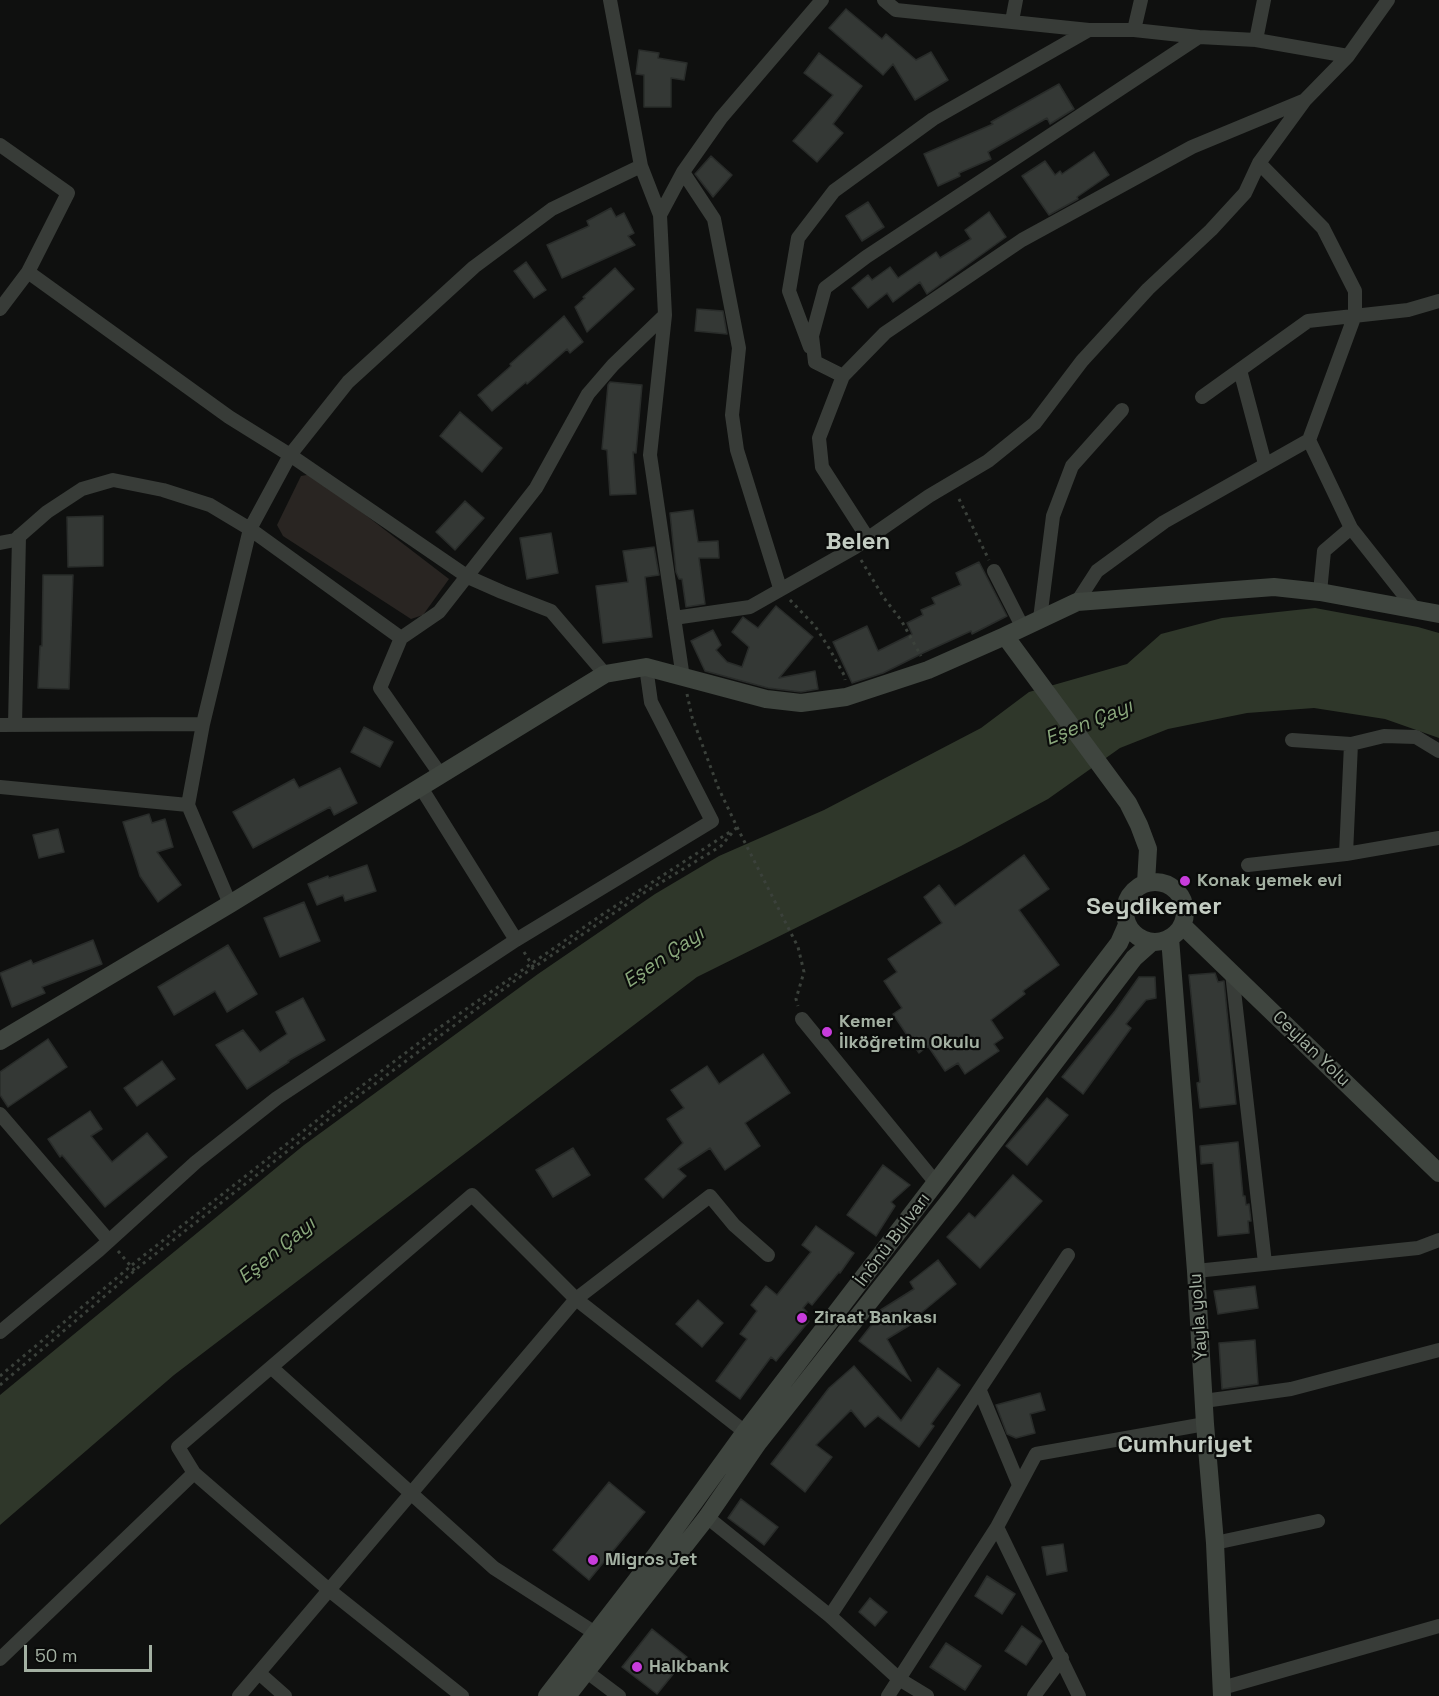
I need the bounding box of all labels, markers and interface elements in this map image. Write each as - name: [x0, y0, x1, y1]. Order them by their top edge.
- district label: Belen: [826, 528, 890, 556]
- water label: Eşen Çayı: [1042, 695, 1136, 751]
- place label: Konak yemek evi: [1197, 870, 1342, 892]
- marker: Konak yemek evi: [1178, 874, 1192, 888]
- district label: Seydikemer: [1086, 893, 1222, 921]
- water label: Eşen Çayı: [619, 922, 709, 994]
- street label: Ceylan Yolu: [1268, 1007, 1354, 1091]
- place label: Kemer İlköğretim Okulu: [839, 1011, 980, 1054]
- marker: Kemer İlköğretim Okulu: [820, 1025, 834, 1039]
- street label: İnönü Bulvarı: [851, 1189, 935, 1291]
- water label: Eşen Çayı: [234, 1213, 320, 1289]
- street label: Yayla yolu: [1185, 1273, 1213, 1361]
- place label: Ziraat Bankası: [814, 1307, 937, 1329]
- marker: Ziraat Bankası: [795, 1311, 809, 1325]
- district label: Cumhuriyet: [1117, 1431, 1253, 1459]
- place label: Migros Jet: [605, 1549, 698, 1571]
- marker: Migros Jet: [586, 1553, 600, 1567]
- scale bar: [27, 1633, 154, 1671]
- text: 50 m: [35, 1644, 77, 1667]
- place label: Halkbank: [649, 1656, 729, 1678]
- marker: Halkbank: [630, 1660, 644, 1674]

